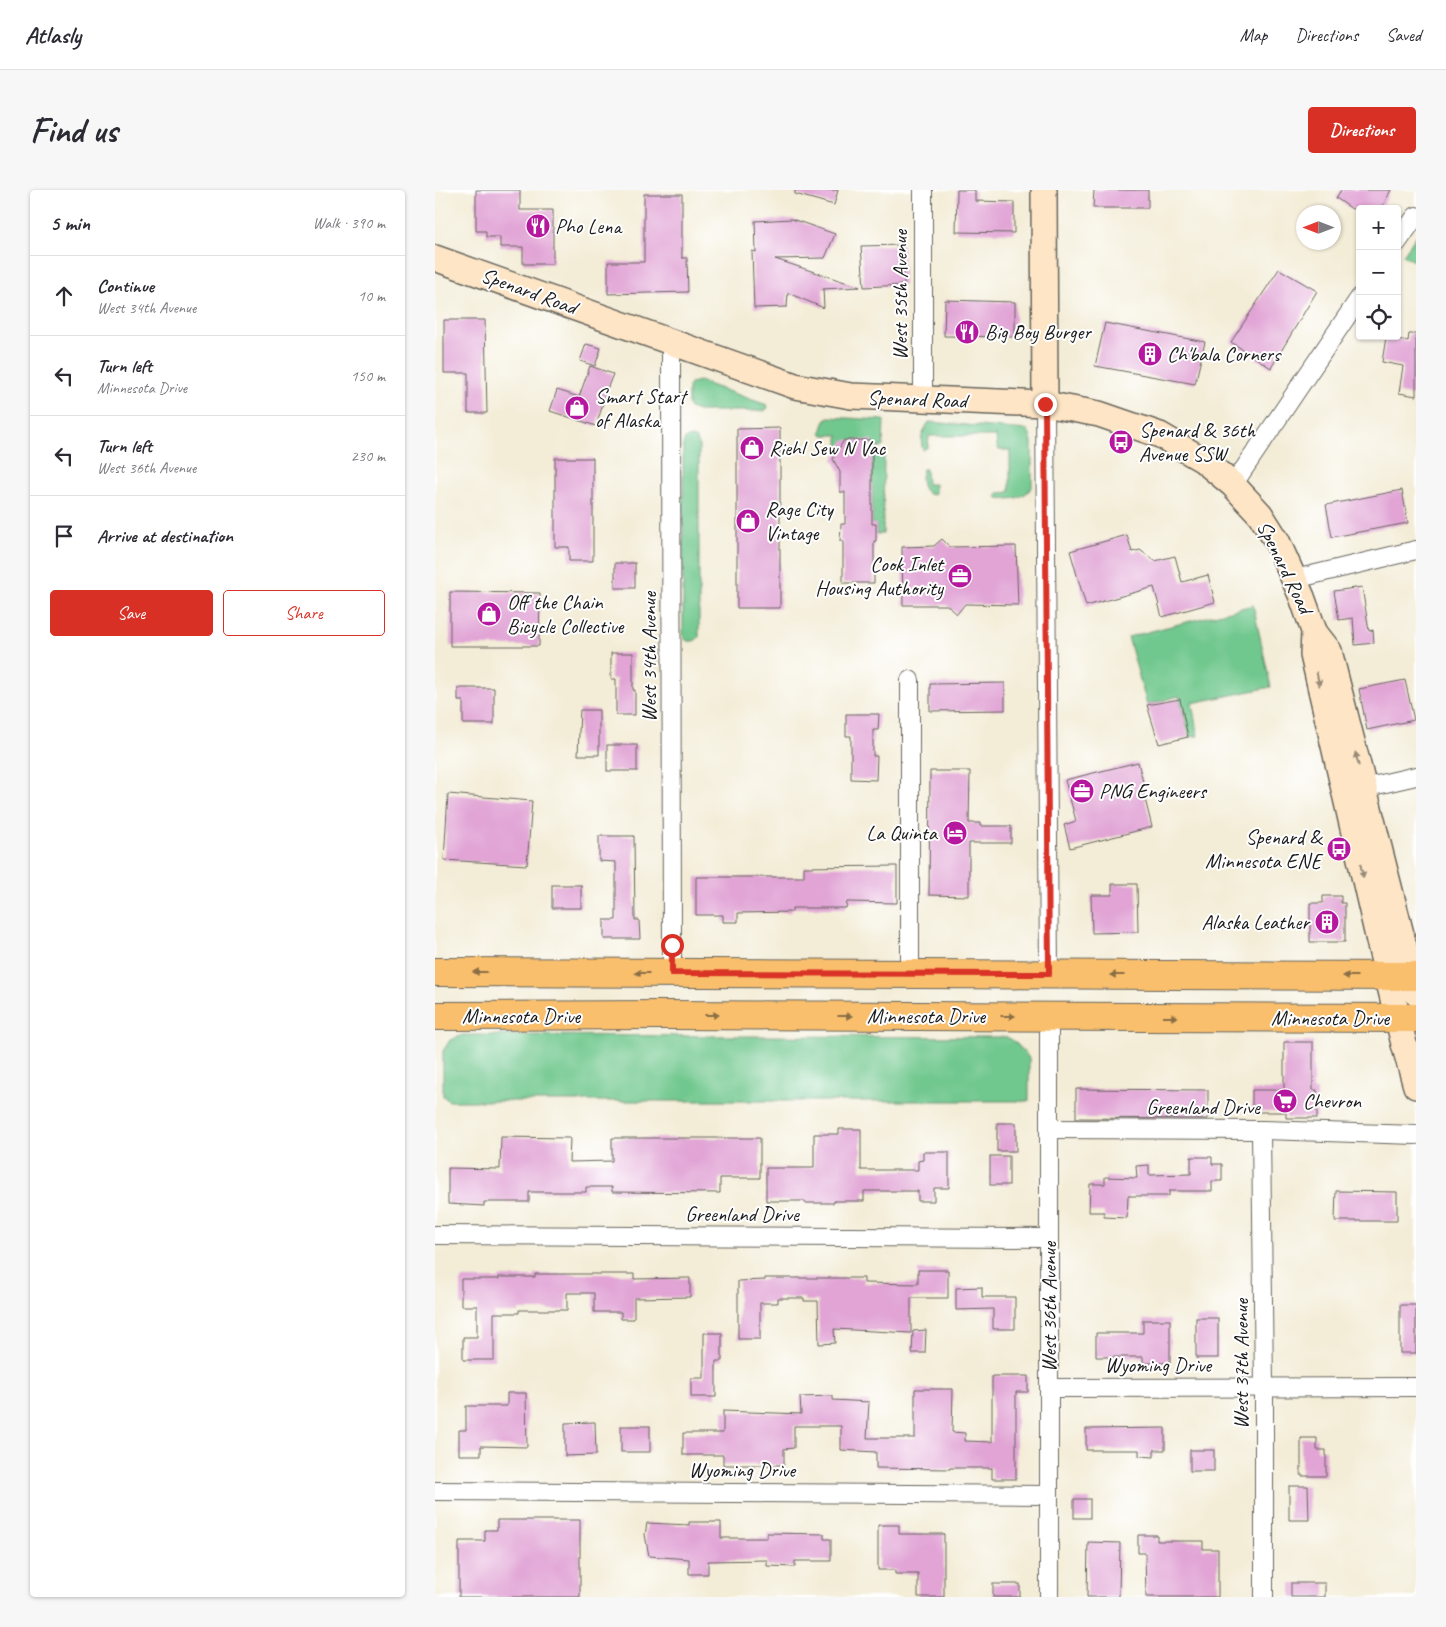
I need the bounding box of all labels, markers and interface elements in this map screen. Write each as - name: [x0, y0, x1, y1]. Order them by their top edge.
- text: Atlasly: [25, 20, 81, 50]
- text: Map: [1240, 24, 1267, 46]
- text: Directions: [1295, 24, 1358, 46]
- text: Saved: [1386, 24, 1421, 46]
- button: Directions: [1308, 107, 1416, 153]
- text: Find us: [30, 108, 117, 153]
- north arrow: [1296, 205, 1341, 250]
- map controls: [1356, 205, 1401, 340]
- button: +: [1356, 205, 1401, 250]
- text: 5 min: [50, 210, 90, 236]
- text: Walk · 390 m: [313, 213, 385, 233]
- restaurant icon: Pho Lena: [525, 213, 551, 239]
- place label: Pho Lena: [555, 213, 623, 239]
- street label: West 35th Avenue: [887, 229, 913, 360]
- button: −: [1356, 250, 1401, 295]
- street label: Spenard Road: [478, 262, 584, 322]
- text: Continue: [97, 274, 154, 298]
- icon: ahead: [50, 282, 78, 310]
- text: 10 m: [358, 286, 385, 306]
- button: locate: [1356, 295, 1401, 340]
- text: West 34th Avenue: [97, 298, 196, 318]
- restaurant icon: Big Boy Burger: [954, 319, 980, 345]
- place label: Big Boy Burger: [985, 319, 1092, 345]
- building icon: Ch'bala Corners: [1137, 341, 1163, 367]
- place label: Ch'bala Corners: [1167, 341, 1282, 367]
- text: Turn left: [97, 354, 152, 378]
- icon: left: [50, 362, 78, 390]
- text: 150 m: [351, 366, 385, 386]
- text: Minnesota Drive: [97, 378, 187, 398]
- place label: Smart Start of Alaska: [595, 383, 689, 433]
- street label: Spenard Road: [867, 384, 971, 414]
- route end: [1034, 393, 1057, 416]
- shop icon: Smart Start of Alaska: [564, 395, 590, 421]
- place label: Spenard & 36th Avenue SSW: [1139, 417, 1257, 467]
- bus stop icon: Spenard & 36th Avenue SSW: [1108, 429, 1134, 455]
- text: Turn left: [97, 434, 152, 458]
- shop icon: Riehl Sew N Vac: [739, 435, 765, 461]
- place label: Riehl Sew N Vac: [769, 435, 887, 461]
- icon: left: [50, 442, 78, 470]
- text: 230 m: [351, 446, 385, 466]
- text: West 36th Avenue: [97, 458, 196, 478]
- place label: Rage City Vintage: [765, 496, 835, 546]
- shop icon: Rage City Vintage: [735, 508, 761, 534]
- street label: Spenard Road: [1251, 517, 1320, 621]
- icon: arrive: [50, 522, 78, 550]
- text: Arrive at destination: [97, 524, 233, 548]
- place label: Cook Inlet Housing Authority: [815, 551, 945, 601]
- office icon: Cook Inlet Housing Authority: [947, 563, 973, 589]
- place label: Off the Chain Bicycle Collective: [507, 589, 624, 639]
- button: Save: [50, 590, 213, 636]
- button: Share: [223, 590, 385, 636]
- street label: West 34th Avenue: [636, 591, 662, 722]
- shop icon: Off the Chain Bicycle Collective: [476, 601, 502, 627]
- one-way arrow: [1314, 671, 1322, 687]
- one-way arrow: [1353, 751, 1361, 766]
- office icon: PNG Engineers: [1069, 778, 1095, 804]
- place label: PNG Engineers: [1099, 778, 1208, 804]
- place label: La Quinta: [866, 820, 939, 846]
- hotel icon: La Quinta: [942, 820, 968, 846]
- place label: Spenard & Minnesota ENE: [1205, 824, 1323, 874]
- bus stop icon: Spenard & Minnesota ENE: [1326, 836, 1352, 862]
- one-way arrow: [1358, 864, 1366, 879]
- place label: Alaska Leather: [1202, 909, 1310, 935]
- building icon: Alaska Leather: [1314, 909, 1340, 935]
- route start: [661, 934, 684, 957]
- one-way arrow: [472, 968, 488, 976]
- one-way arrow: [634, 969, 650, 977]
- one-way arrow: [1109, 971, 1125, 979]
- one-way arrow: [1342, 972, 1358, 980]
- street label: Minnesota Drive: [462, 1003, 581, 1029]
- street label: Minnesota Drive: [867, 1003, 986, 1029]
- street label: Minnesota Drive: [1271, 1005, 1390, 1031]
- one-way arrow: [704, 1011, 720, 1019]
- one-way arrow: [838, 1012, 854, 1020]
- one-way arrow: [1000, 1013, 1016, 1021]
- one-way arrow: [1163, 1013, 1179, 1021]
- supermarket icon: Chevron: [1272, 1088, 1298, 1114]
- place label: Chevron: [1303, 1088, 1361, 1114]
- street label: Greenland Drive: [1146, 1094, 1261, 1120]
- street label: Greenland Drive: [685, 1201, 800, 1227]
- street label: West 36th Avenue: [1036, 1241, 1062, 1372]
- street label: West 37th Avenue: [1228, 1298, 1254, 1429]
- street label: Wyoming Drive: [1105, 1352, 1213, 1378]
- street label: Wyoming Drive: [689, 1457, 797, 1483]

